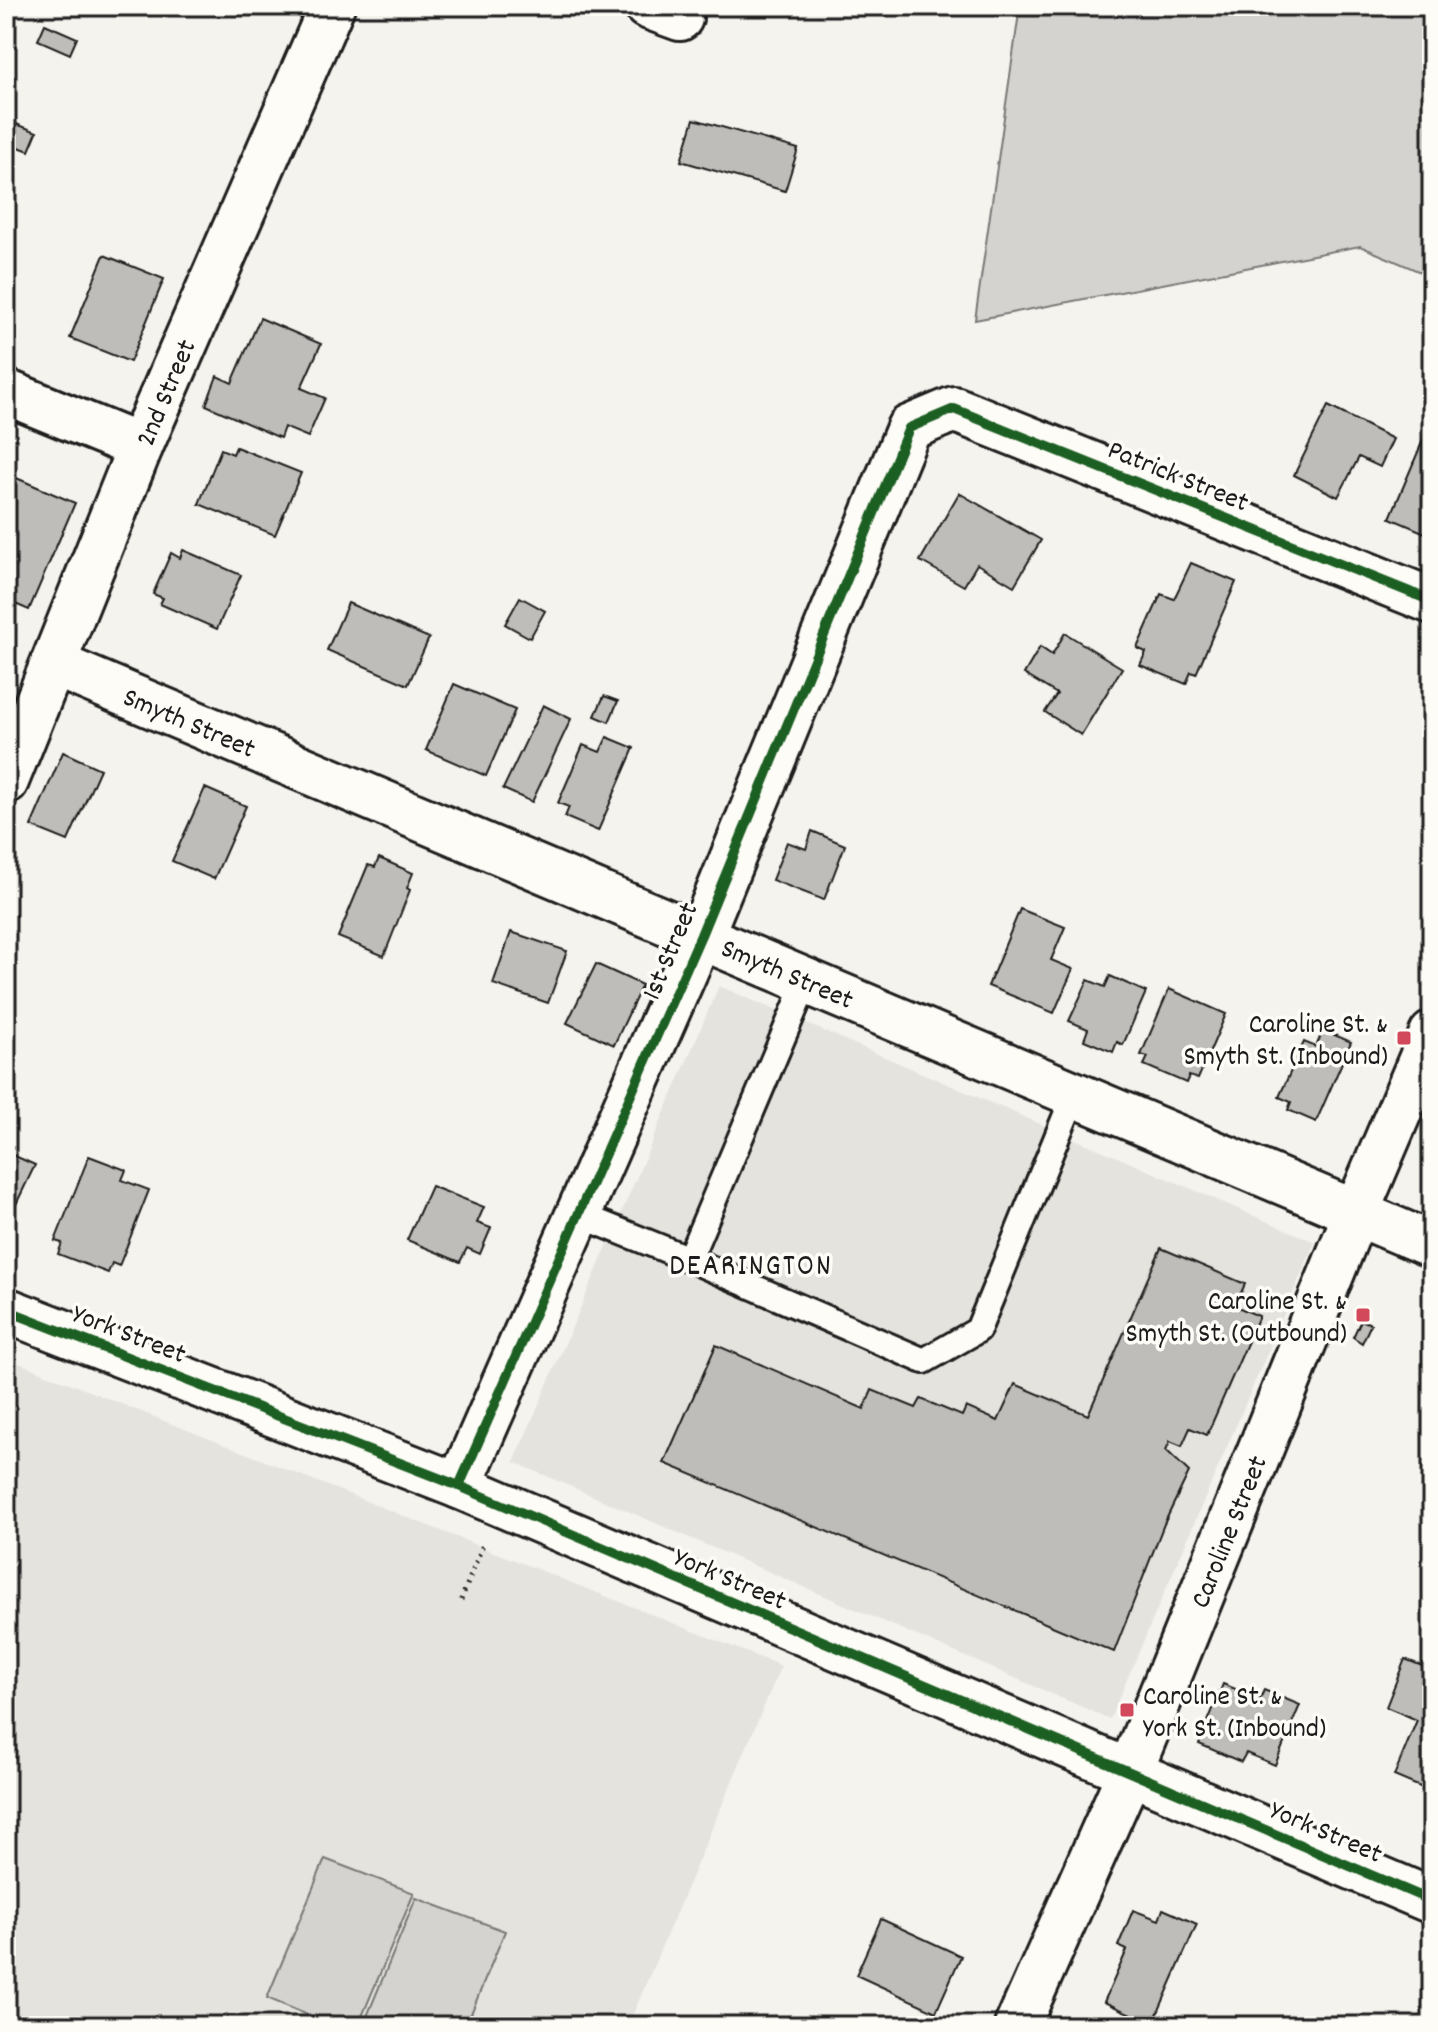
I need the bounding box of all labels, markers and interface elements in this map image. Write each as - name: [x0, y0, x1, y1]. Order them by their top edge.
- street label: 2nd Street: [128, 334, 209, 454]
- street label: Patrick Street: [1101, 432, 1254, 525]
- street label: Smyth Street: [116, 680, 261, 771]
- street label: 1st Street: [634, 897, 711, 1007]
- street label: Smyth Street: [714, 931, 859, 1022]
- place label: Caroline St. & Smyth St. (Inbound): [1183, 1007, 1388, 1079]
- marker: Caroline St. & Smyth St. (Inbound): [1395, 1029, 1413, 1047]
- district label: DEARINGTON: [669, 1247, 833, 1290]
- place label: Caroline St. & Smyth St. (Outbound): [1126, 1284, 1347, 1356]
- street label: York Street: [65, 1297, 191, 1377]
- marker: Caroline St. & Smyth St. (Outbound): [1354, 1306, 1372, 1324]
- street label: Caroline Street: [1183, 1451, 1280, 1615]
- street label: York Street: [666, 1540, 792, 1623]
- place label: Caroline St. & York St. (Inbound): [1143, 1679, 1326, 1751]
- marker: Caroline St. & York St. (Inbound): [1118, 1701, 1136, 1719]
- street label: York Street: [1262, 1793, 1388, 1876]

